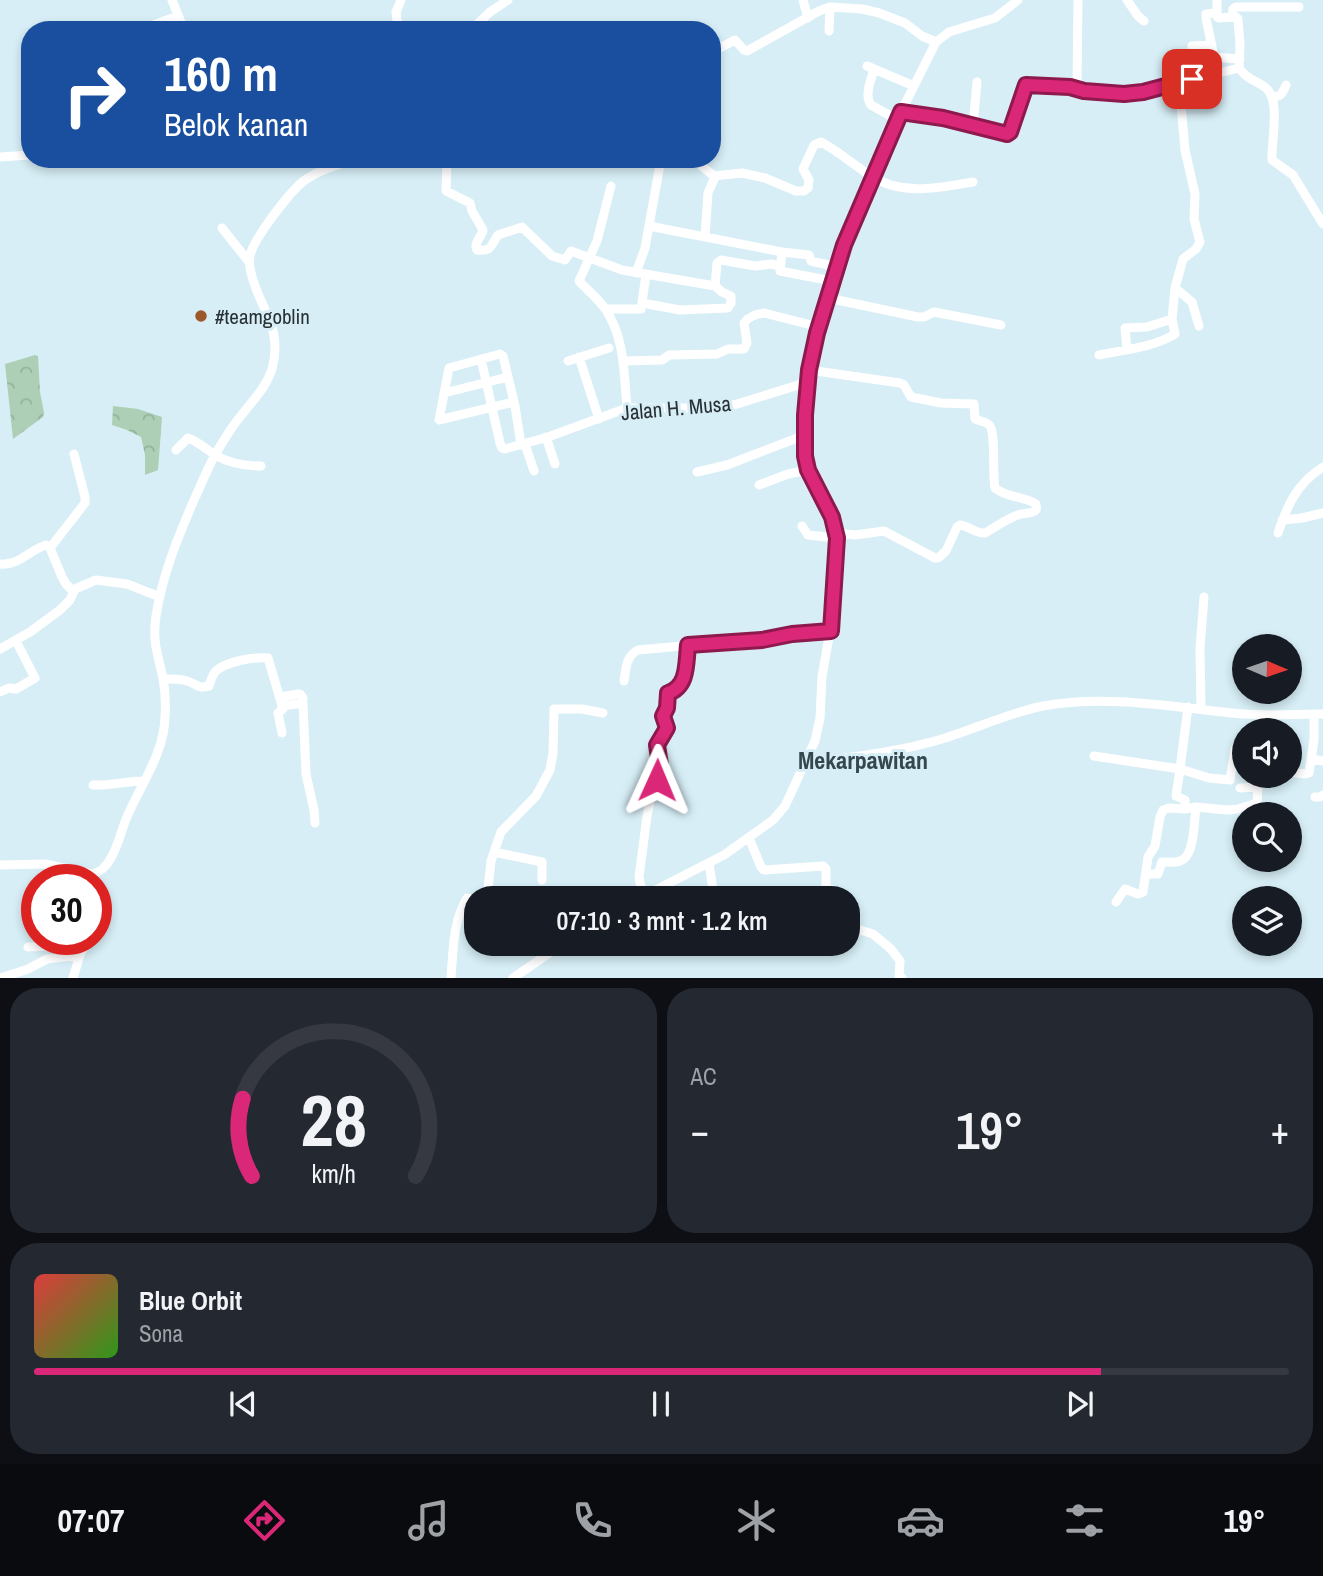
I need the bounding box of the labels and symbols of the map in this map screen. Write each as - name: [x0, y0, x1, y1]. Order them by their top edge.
- pin: [1162, 49, 1222, 109]
- place label: #teamgoblin: [215, 302, 310, 331]
- marker: #teamgoblin: [193, 308, 209, 324]
- street label: Jalan H. Musa: [620, 389, 733, 427]
- north arrow: [1232, 634, 1302, 704]
- position arrow: [620, 743, 694, 817]
- district label: Mekarpawitan: [798, 744, 928, 776]
- speed limit sign: 30: [21, 864, 112, 955]

